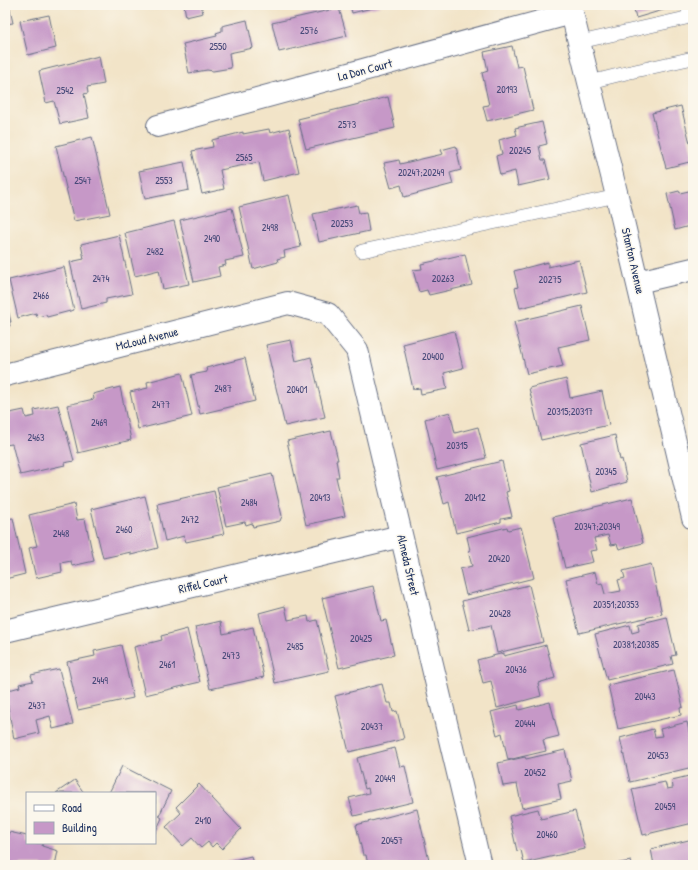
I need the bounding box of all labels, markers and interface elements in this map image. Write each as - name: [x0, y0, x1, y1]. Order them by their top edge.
- house number: 2576: [300, 24, 318, 37]
- house number: 2550: [209, 40, 227, 53]
- street label: La Don Court: [336, 54, 395, 85]
- house number: 20193: [497, 83, 518, 96]
- house number: 2542: [56, 84, 74, 97]
- house number: 2573: [338, 118, 357, 131]
- house number: 20245: [509, 144, 532, 157]
- house number: 2565: [235, 151, 253, 164]
- house number: 20247;20249: [398, 166, 444, 179]
- house number: 2547: [74, 174, 92, 187]
- house number: 2553: [155, 174, 173, 187]
- house number: 20253: [331, 217, 354, 230]
- house number: 2498: [262, 221, 278, 234]
- street label: Stanton Avenue: [618, 226, 649, 296]
- house number: 2490: [204, 232, 221, 245]
- house number: 2482: [146, 245, 164, 258]
- house number: 2474: [92, 272, 110, 285]
- house number: 20263: [432, 272, 455, 285]
- house number: 20275: [538, 273, 562, 286]
- house number: 2466: [33, 289, 49, 302]
- street label: McLoud Avenue: [114, 323, 180, 354]
- house number: 20400: [422, 350, 444, 363]
- house number: 2487: [214, 382, 232, 395]
- house number: 20401: [286, 383, 308, 396]
- house number: 2477: [152, 398, 170, 411]
- house number: 20315;20317: [547, 405, 593, 418]
- house number: 2469: [91, 416, 107, 429]
- house number: 2463: [28, 431, 45, 444]
- house number: 20315: [446, 439, 469, 452]
- house number: 20345: [595, 465, 618, 478]
- house number: 20413: [309, 491, 331, 504]
- house number: 20412: [464, 491, 486, 504]
- house number: 2484: [241, 496, 258, 509]
- house number: 2472: [181, 513, 199, 526]
- house number: 20347;20349: [574, 520, 620, 533]
- house number: 2460: [116, 523, 133, 536]
- house number: 2448: [53, 527, 69, 540]
- street label: Almeda Street: [393, 533, 424, 598]
- house number: 20420: [488, 552, 511, 565]
- street label: Riffel Court: [177, 569, 230, 597]
- house number: 20351;20353: [593, 598, 640, 611]
- house number: 20428: [489, 607, 511, 620]
- house number: 20425: [350, 632, 373, 645]
- house number: 20381;20385: [613, 638, 660, 651]
- house number: 2485: [287, 640, 304, 653]
- house number: 2473: [222, 649, 240, 662]
- house number: 2461: [159, 658, 175, 671]
- house number: 20436: [505, 663, 527, 676]
- house number: 2449: [92, 674, 108, 687]
- house number: 20443: [634, 690, 656, 703]
- house number: 2437: [28, 699, 46, 712]
- house number: 20444: [515, 717, 535, 730]
- house number: 20437: [361, 720, 383, 733]
- house number: 20453: [647, 749, 669, 762]
- house number: 20452: [524, 766, 546, 779]
- house number: 20449: [375, 772, 395, 785]
- legend: [26, 792, 156, 844]
- text: Road: [62, 799, 82, 816]
- house number: 20459: [655, 800, 676, 813]
- house number: 2410: [195, 814, 212, 827]
- text: Building: [62, 819, 97, 836]
- house number: 20460: [536, 828, 558, 841]
- house number: 20457: [381, 834, 403, 847]

